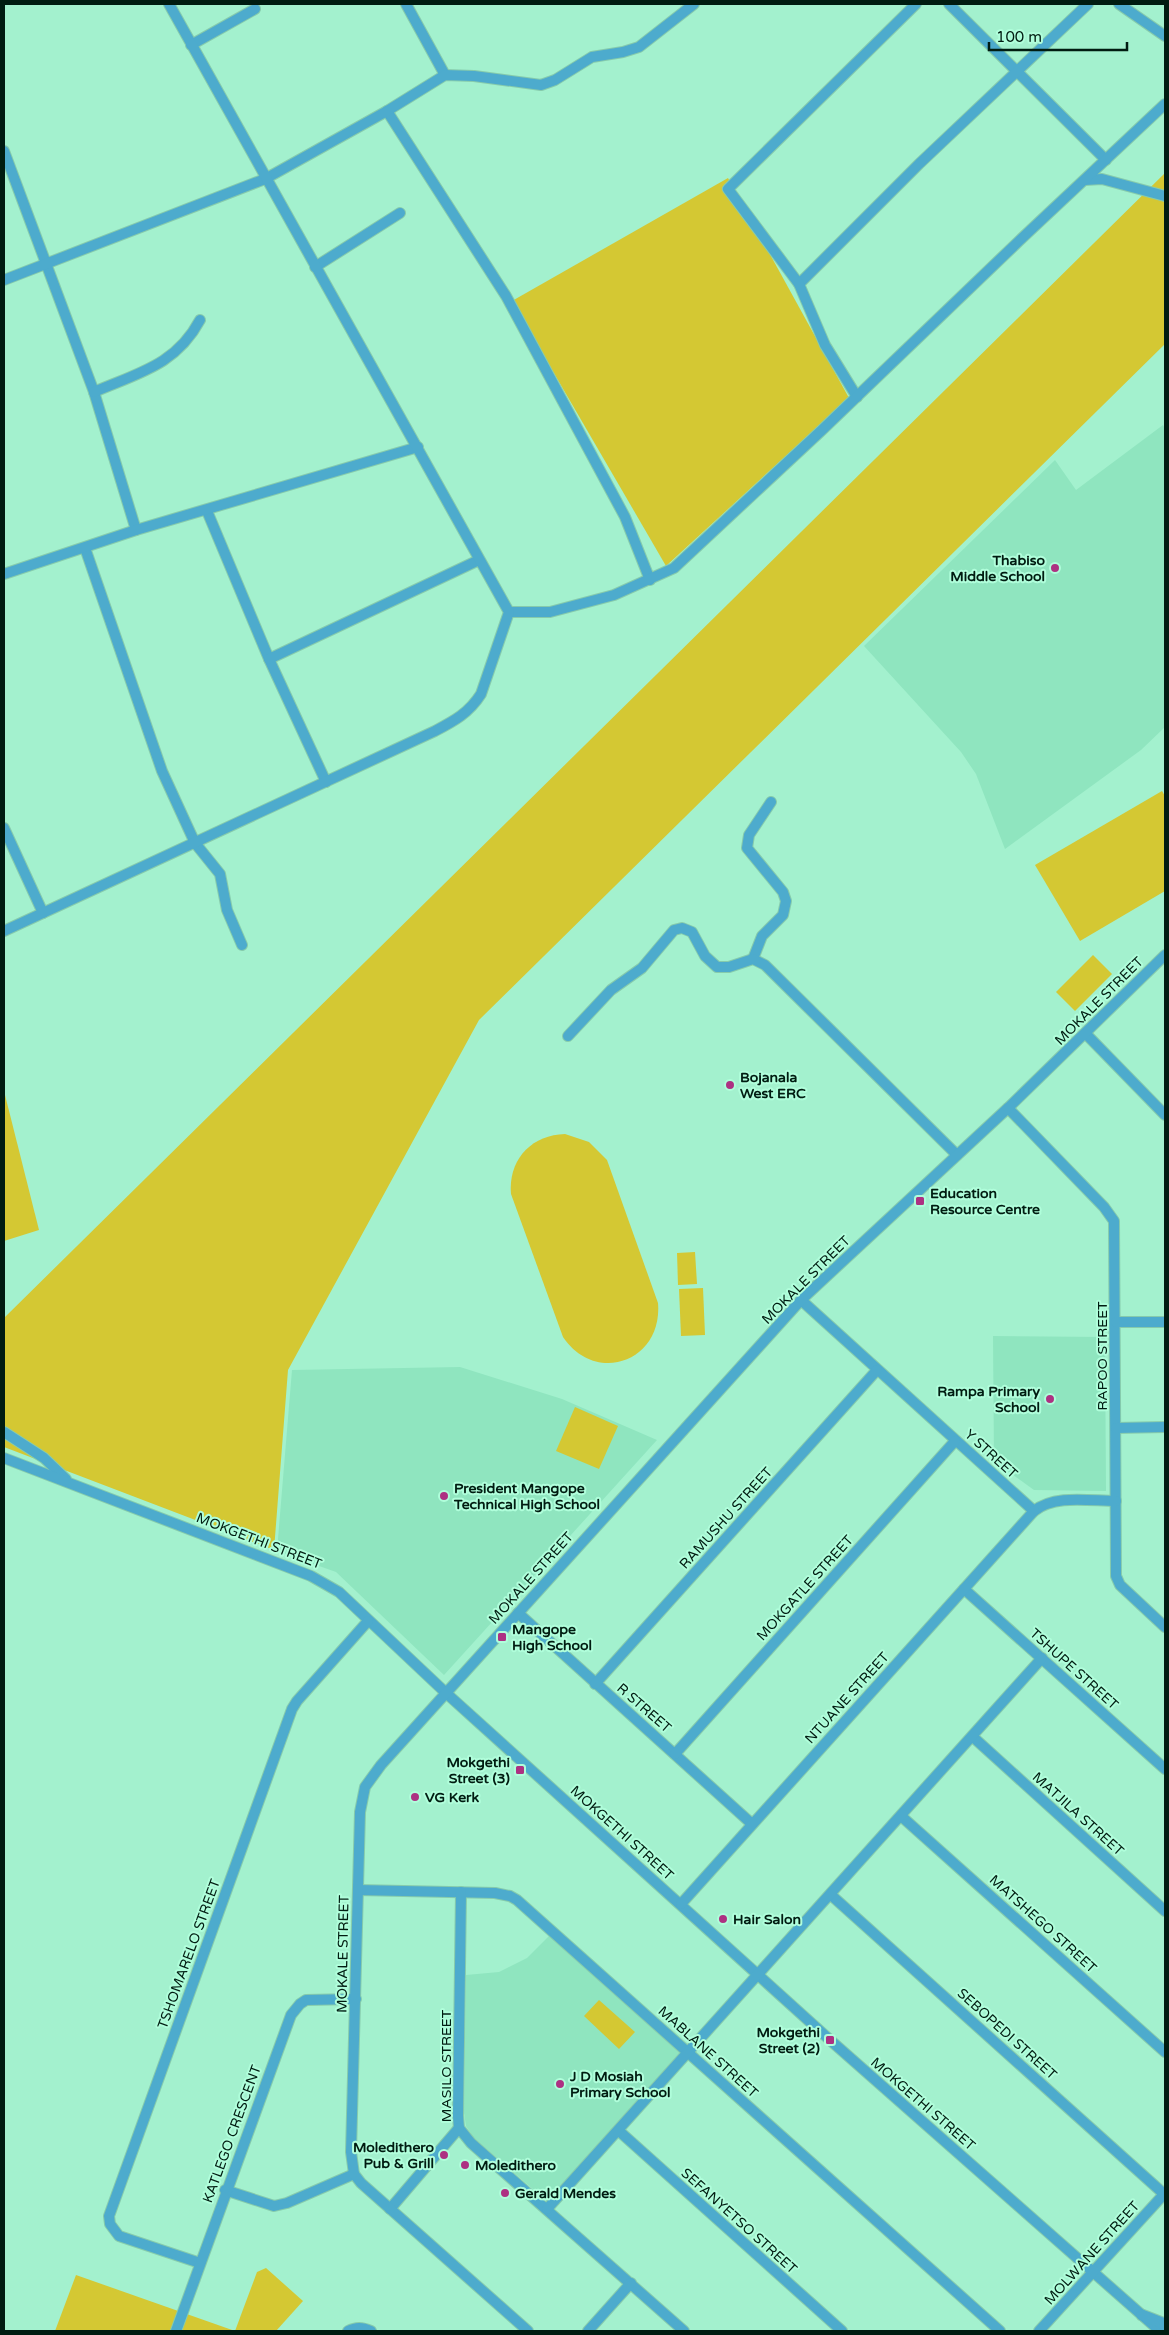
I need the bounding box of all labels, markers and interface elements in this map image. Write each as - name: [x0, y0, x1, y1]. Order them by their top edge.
- scale bar: [989, 20, 1126, 52]
- text: 100 m: [996, 28, 1042, 46]
- place label: Thabiso Middle School: [950, 552, 1045, 585]
- marker: Thabiso Middle School: [1049, 562, 1061, 574]
- street label: MOKALE STREET: [1051, 953, 1147, 1049]
- place label: Bojanala West ERC: [740, 1069, 806, 1102]
- marker: Bojanala West ERC: [724, 1079, 736, 1091]
- place label: Education Resource Centre: [930, 1185, 1040, 1218]
- marker: Education Resource Centre: [914, 1195, 926, 1207]
- street label: MOKALE STREET: [758, 1232, 854, 1328]
- street label: RAPOO STREET: [1094, 1301, 1111, 1411]
- place label: Rampa Primary School: [937, 1383, 1040, 1416]
- marker: Rampa Primary School: [1044, 1393, 1056, 1405]
- street label: Y STREET: [961, 1426, 1021, 1483]
- street label: RAMUSHU STREET: [676, 1463, 776, 1572]
- place label: President Mangope Technical High School: [453, 1480, 600, 1513]
- marker: President Mangope Technical High School: [438, 1490, 450, 1502]
- street label: MOKGETHI STREET: [194, 1509, 325, 1573]
- street label: MOKALE STREET: [485, 1528, 577, 1628]
- street label: MOKGATLE STREET: [753, 1531, 857, 1644]
- place label: Mangope High School: [512, 1621, 592, 1654]
- street label: TSHUPE STREET: [1026, 1625, 1122, 1714]
- marker: Mangope High School: [496, 1631, 508, 1643]
- street label: NTUANE STREET: [801, 1648, 893, 1747]
- street label: R STREET: [613, 1680, 675, 1737]
- place label: Mokgethi Street (3): [447, 1754, 510, 1787]
- marker: Mokgethi Street (3): [514, 1764, 526, 1776]
- street label: MATJILA STREET: [1029, 1769, 1128, 1860]
- street label: MOKGETHI STREET: [567, 1782, 677, 1884]
- place label: VG Kerk: [425, 1789, 479, 1806]
- marker: VG Kerk: [409, 1791, 421, 1803]
- street label: MATSHEGO STREET: [986, 1871, 1100, 1977]
- street label: TSHOMARELO STREET: [154, 1876, 224, 2031]
- street label: MOKALE STREET: [333, 1894, 353, 2013]
- place label: Hair Salon: [733, 1911, 801, 1928]
- marker: Hair Salon: [717, 1913, 729, 1925]
- street label: SEBOPEDI STREET: [954, 1985, 1061, 2083]
- street label: MABLANE STREET: [654, 2003, 762, 2102]
- street label: MASILO STREET: [438, 2009, 455, 2122]
- place label: Mokgethi Street (2): [757, 2024, 820, 2057]
- marker: Mokgethi Street (2): [824, 2034, 836, 2046]
- street label: MOKGETHI STREET: [867, 2054, 979, 2154]
- street label: KATLEGO CRESCENT: [199, 2062, 265, 2205]
- place label: J D Mosiah Primary School: [569, 2068, 671, 2101]
- marker: J D Mosiah Primary School: [554, 2078, 566, 2090]
- place label: Moledithero Pub & Grill: [353, 2139, 434, 2172]
- marker: Moledithero Pub & Grill: [438, 2149, 450, 2161]
- place label: Moledithero: [475, 2157, 557, 2174]
- marker: Moledithero: [459, 2159, 471, 2171]
- street label: SEFANYETSO STREET: [678, 2164, 801, 2278]
- place label: Gerald Mendes: [515, 2185, 616, 2202]
- marker: Gerald Mendes: [499, 2187, 511, 2199]
- street label: MOLWANE STREET: [1041, 2197, 1143, 2308]

